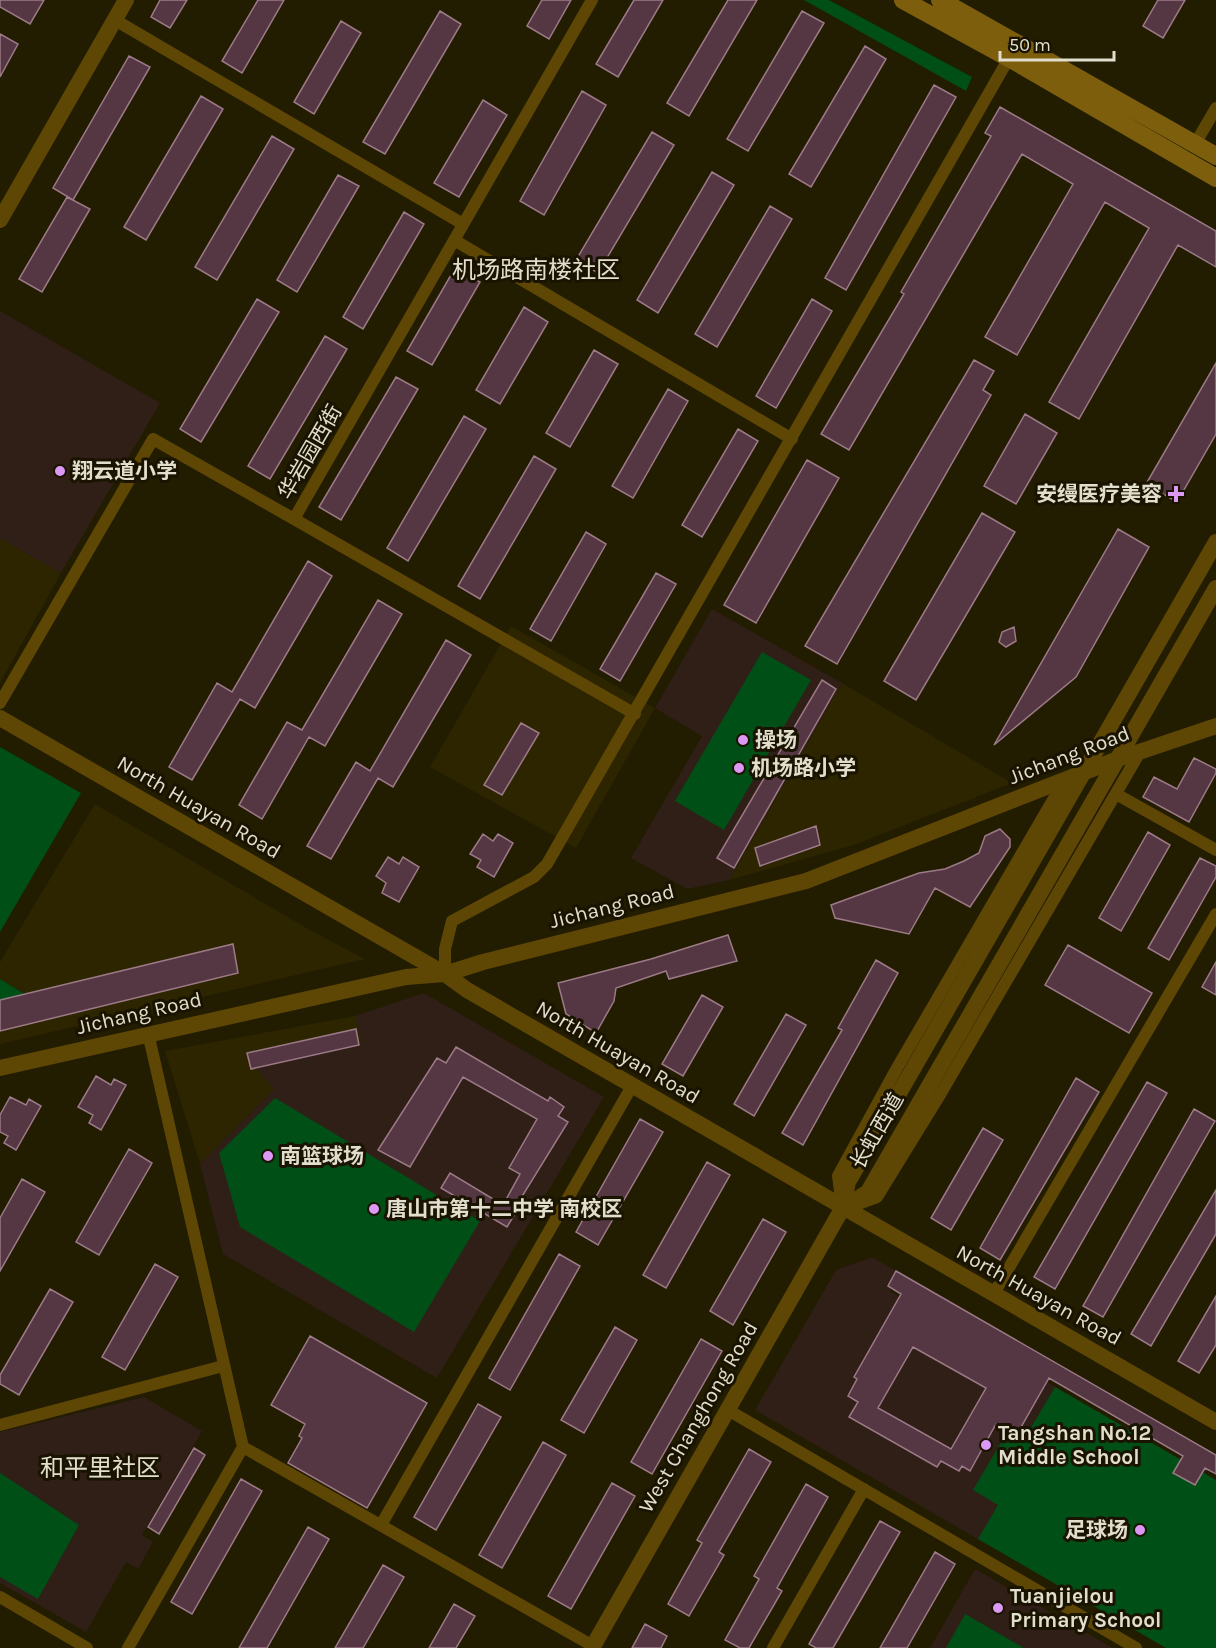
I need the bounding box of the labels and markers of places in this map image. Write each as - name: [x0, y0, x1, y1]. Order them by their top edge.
- place label: 翔云道小学: [72, 459, 177, 483]
- marker: 翔云道小学: [53, 464, 67, 478]
- place label: 安缦医疗美容: [1036, 482, 1162, 506]
- marker: 安缦医疗美容: [1167, 485, 1185, 503]
- place label: 操场: [755, 728, 797, 752]
- marker: 操场: [736, 733, 750, 747]
- place label: 机场路小学: [751, 756, 856, 780]
- marker: 机场路小学: [732, 761, 746, 775]
- place label: 南篮球场: [280, 1144, 364, 1168]
- marker: 南篮球场: [261, 1149, 275, 1163]
- place label: 唐山市第十二中学 南校区: [386, 1197, 622, 1221]
- marker: 唐山市第十二中学 南校区: [367, 1202, 381, 1216]
- place label: Tangshan No.12 Middle School: [998, 1421, 1151, 1469]
- marker: Tangshan No.12 Middle School: [979, 1438, 993, 1452]
- place label: 足球场: [1065, 1518, 1128, 1542]
- marker: 足球场: [1133, 1523, 1147, 1537]
- place label: Tuanjielou Primary School: [1010, 1584, 1161, 1632]
- marker: Tuanjielou Primary School: [991, 1601, 1005, 1615]

